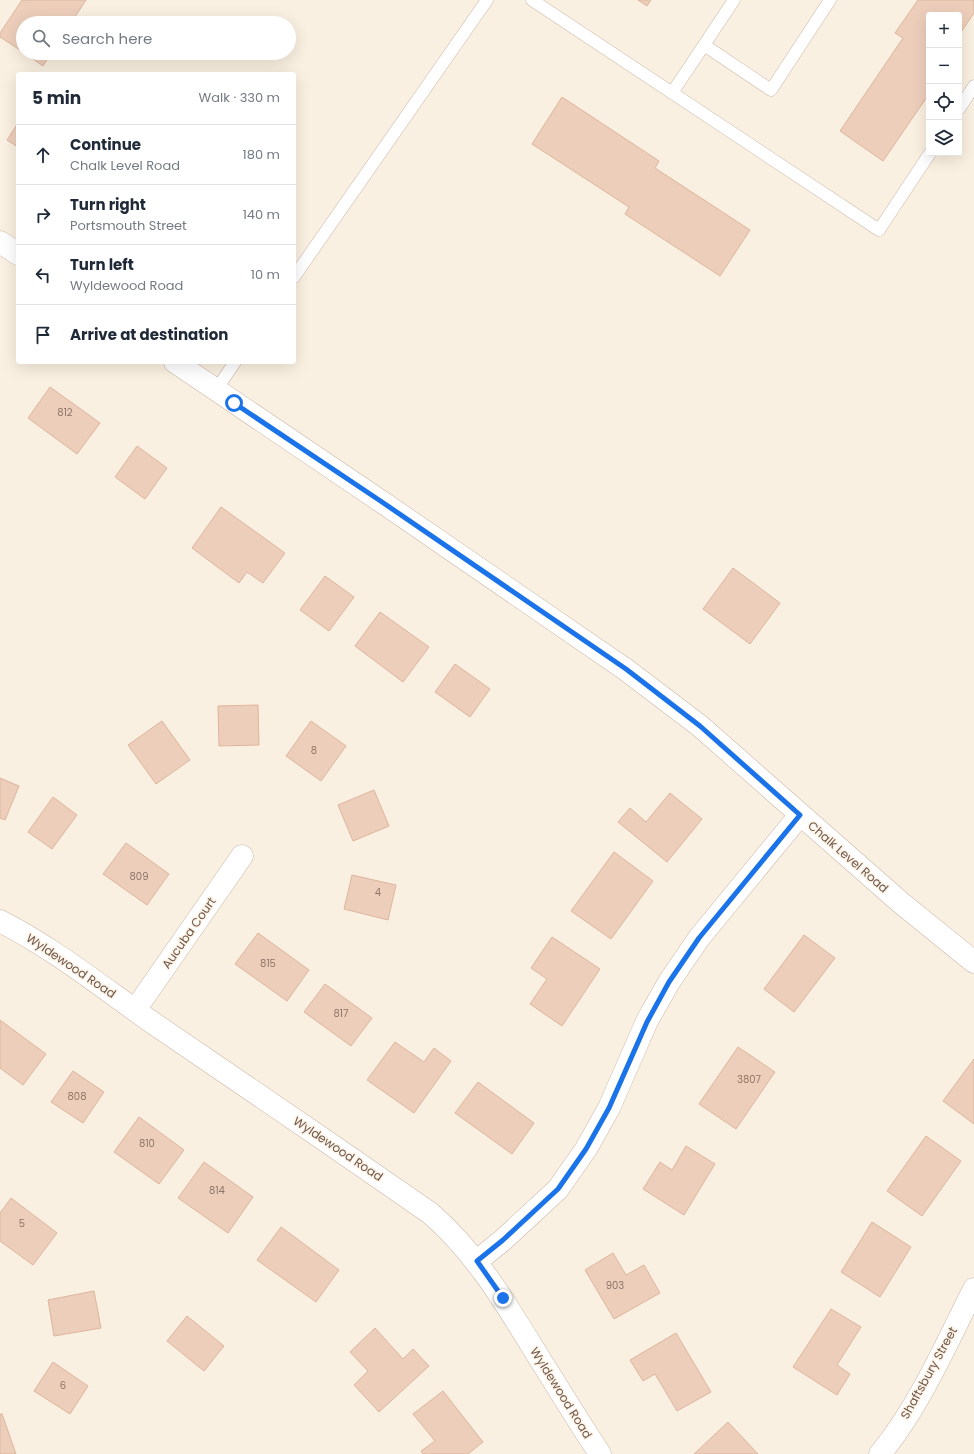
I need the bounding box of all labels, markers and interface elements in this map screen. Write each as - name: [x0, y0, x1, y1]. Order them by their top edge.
- map controls: [926, 12, 962, 156]
- button: +: [926, 12, 962, 48]
- search box: [16, 16, 296, 60]
- icon: search: [30, 27, 52, 49]
- text: Search here: [62, 28, 152, 49]
- button: −: [926, 48, 962, 84]
- button: locate: [926, 84, 962, 120]
- text: 5 min: [32, 86, 81, 110]
- text: Walk · 330 m: [199, 88, 280, 107]
- button: layers: [926, 120, 962, 156]
- text: Continue: [70, 134, 141, 155]
- icon: ahead: [32, 144, 54, 166]
- text: 180 m: [243, 145, 280, 164]
- text: Chalk Level Road: [70, 156, 180, 175]
- text: Turn right: [70, 194, 146, 215]
- icon: right: [32, 204, 54, 226]
- text: 140 m: [243, 205, 280, 224]
- text: Portsmouth Street: [70, 216, 187, 235]
- text: Turn left: [70, 254, 134, 275]
- icon: left: [32, 264, 54, 286]
- text: 10 m: [251, 265, 280, 284]
- text: Wyldewood Road: [70, 276, 183, 295]
- icon: arrive: [32, 324, 54, 346]
- text: Arrive at destination: [70, 324, 228, 345]
- route start: [225, 394, 243, 412]
- house number: 812: [57, 405, 73, 420]
- house number: 8: [311, 743, 317, 758]
- street label: Chalk Level Road: [804, 817, 892, 896]
- house number: 809: [130, 869, 148, 884]
- house number: 4: [375, 885, 381, 900]
- street label: Aucuba Court: [158, 894, 220, 972]
- street label: Wyldewood Road: [23, 929, 119, 1002]
- house number: 815: [260, 956, 276, 971]
- house number: 817: [334, 1006, 349, 1021]
- house number: 3807: [737, 1072, 762, 1087]
- house number: 808: [68, 1089, 86, 1104]
- street label: Wyldewood Road: [290, 1112, 386, 1185]
- house number: 810: [139, 1136, 155, 1151]
- house number: 814: [209, 1183, 225, 1198]
- house number: 5: [19, 1216, 25, 1231]
- house number: 903: [606, 1278, 624, 1293]
- route end: [494, 1289, 512, 1307]
- street label: Shaftsbury Street: [896, 1324, 961, 1422]
- street label: Wyldewood Road: [526, 1344, 596, 1442]
- house number: 6: [60, 1378, 66, 1393]

